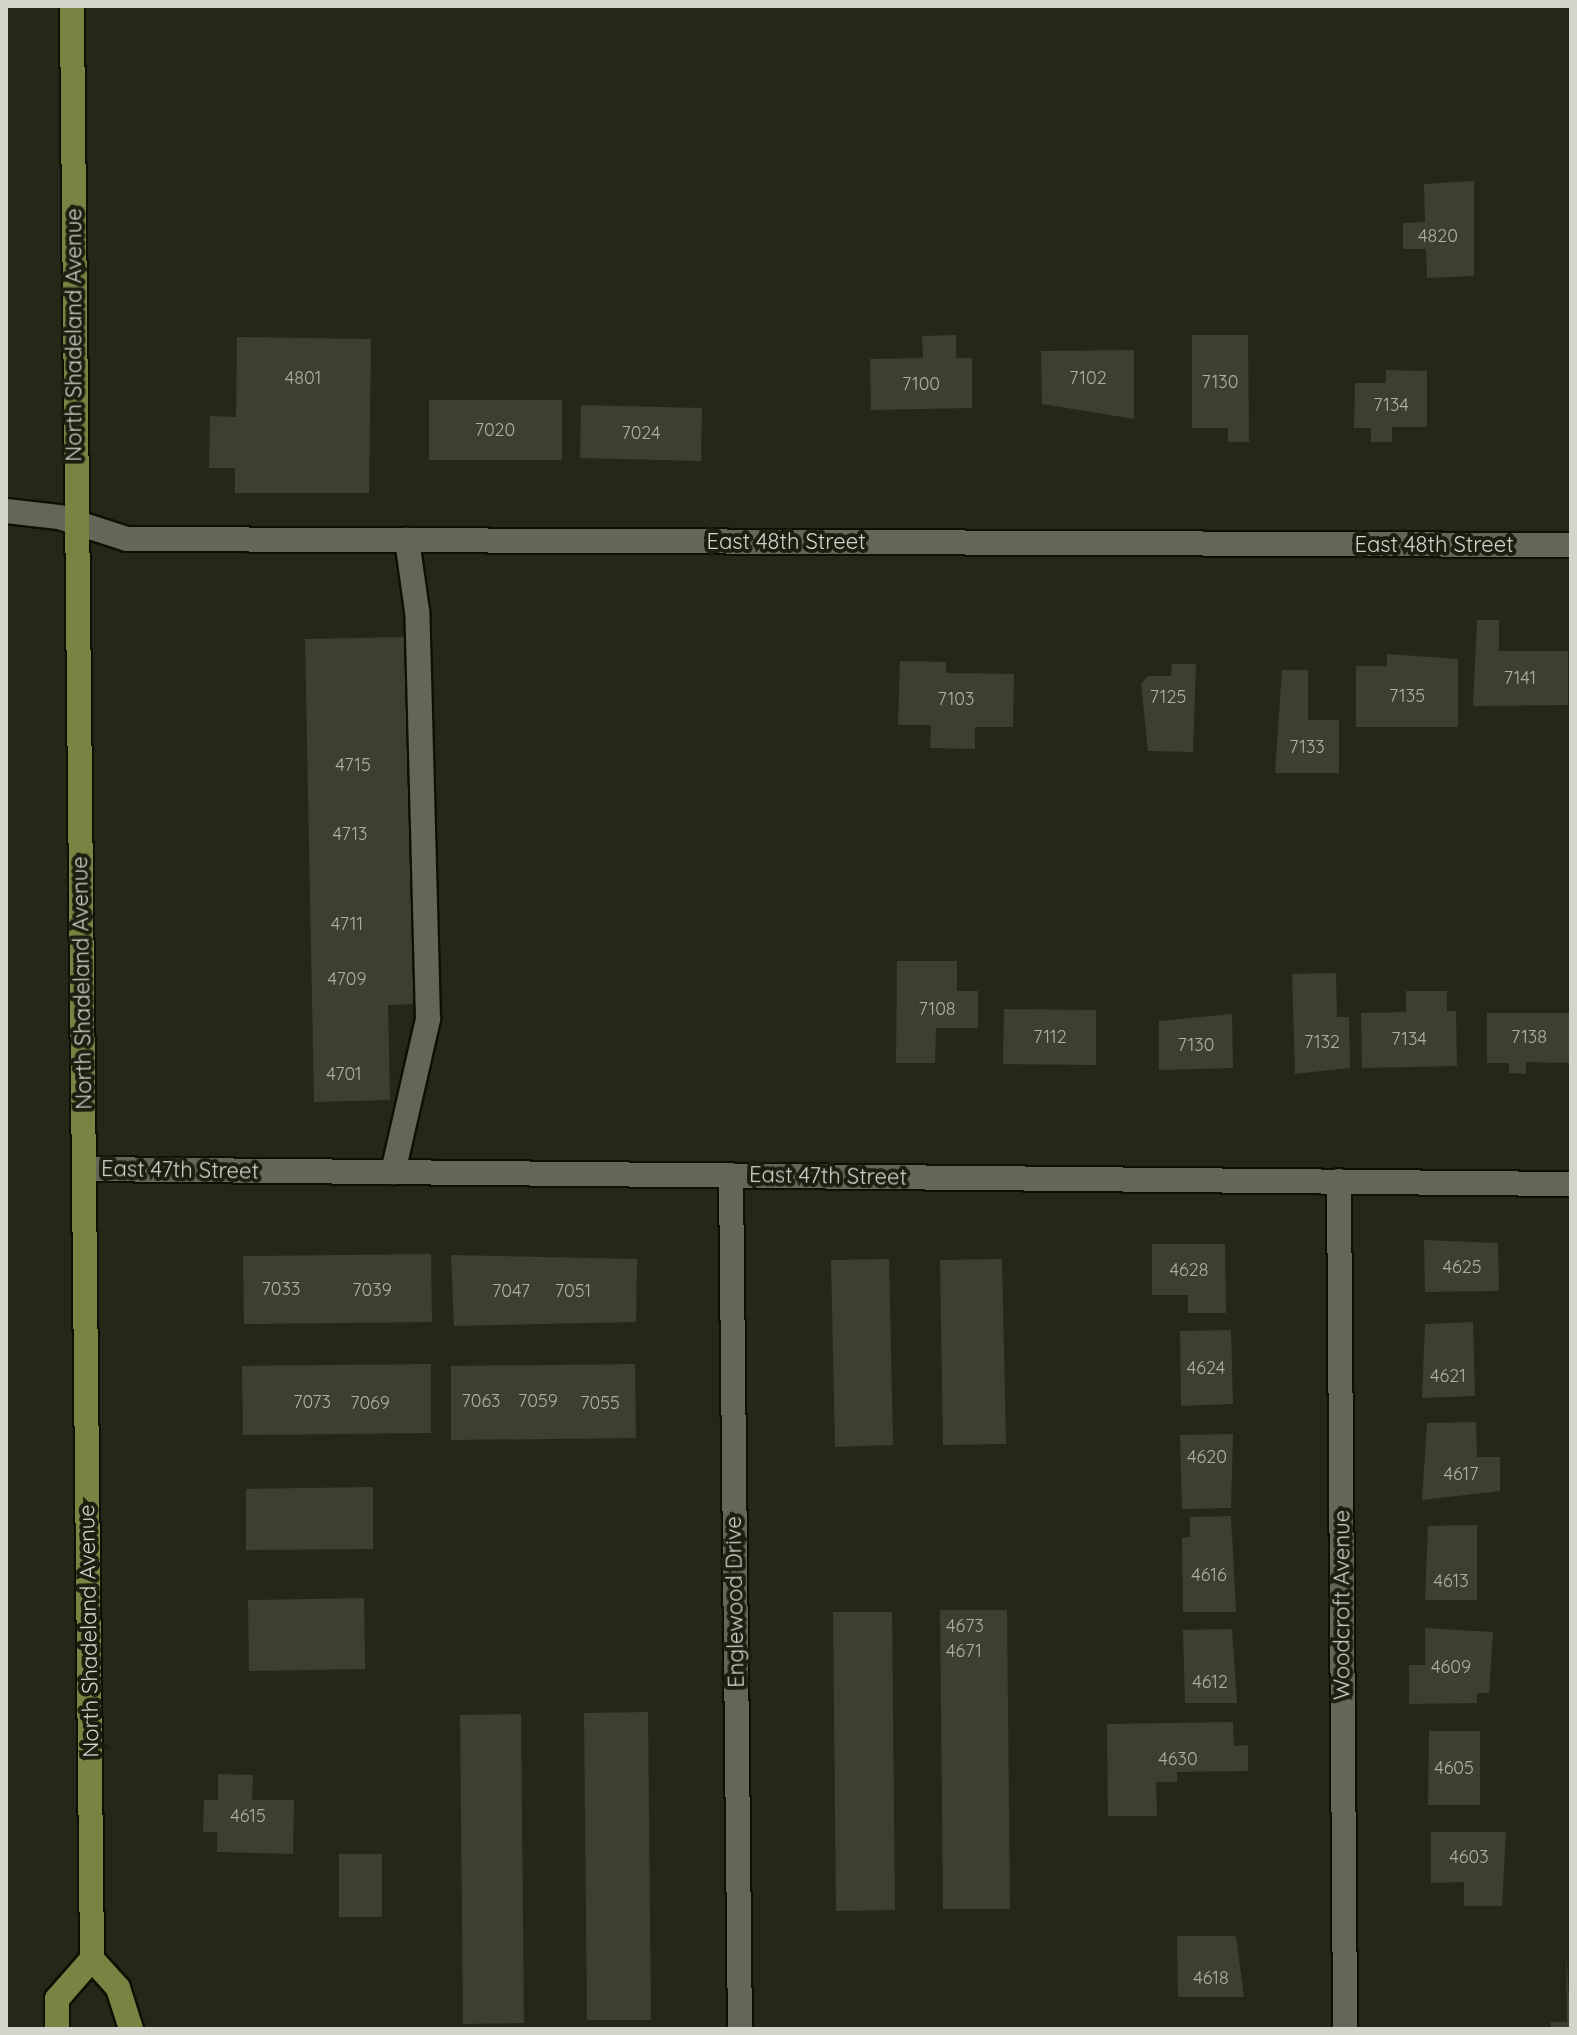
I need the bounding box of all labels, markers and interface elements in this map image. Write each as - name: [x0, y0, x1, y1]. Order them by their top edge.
- street label: North Shadeland Avenue: [61, 208, 87, 462]
- house number: 4820: [1418, 225, 1458, 247]
- house number: 4801: [285, 367, 321, 389]
- house number: 7102: [1069, 367, 1107, 389]
- house number: 7130: [1202, 371, 1238, 393]
- house number: 7100: [902, 373, 940, 395]
- house number: 7134: [1373, 394, 1409, 416]
- house number: 7020: [475, 419, 515, 441]
- house number: 7024: [621, 422, 661, 444]
- street label: East 48th Street: [706, 529, 866, 555]
- street label: East 48th Street: [1354, 532, 1514, 558]
- house number: 7141: [1504, 667, 1536, 689]
- house number: 7135: [1389, 685, 1425, 707]
- house number: 7125: [1150, 686, 1186, 708]
- house number: 7103: [938, 688, 974, 710]
- house number: 7133: [1289, 736, 1325, 758]
- house number: 4715: [335, 754, 371, 776]
- house number: 4713: [332, 823, 368, 845]
- street label: North Shadeland Avenue: [67, 856, 97, 1110]
- house number: 4711: [331, 913, 363, 935]
- house number: 4709: [328, 968, 366, 990]
- house number: 7108: [918, 998, 956, 1020]
- house number: 7112: [1033, 1026, 1067, 1048]
- house number: 7138: [1511, 1026, 1547, 1048]
- house number: 7134: [1391, 1028, 1427, 1050]
- house number: 7132: [1304, 1031, 1340, 1053]
- house number: 7130: [1178, 1034, 1214, 1056]
- house number: 4701: [326, 1063, 362, 1085]
- street label: East 47th Street: [101, 1155, 259, 1185]
- street label: East 47th Street: [749, 1161, 907, 1191]
- house number: 4625: [1443, 1256, 1481, 1278]
- house number: 4628: [1170, 1259, 1208, 1281]
- house number: 7033: [262, 1278, 300, 1300]
- house number: 7039: [352, 1279, 392, 1301]
- house number: 7047: [492, 1280, 530, 1302]
- house number: 7051: [555, 1280, 591, 1302]
- house number: 4624: [1187, 1357, 1225, 1379]
- house number: 4621: [1430, 1365, 1466, 1387]
- house number: 7063: [461, 1390, 501, 1412]
- house number: 7059: [518, 1390, 558, 1412]
- house number: 7073: [293, 1391, 331, 1413]
- house number: 7069: [350, 1392, 390, 1414]
- house number: 7055: [580, 1392, 620, 1414]
- house number: 4620: [1187, 1446, 1227, 1468]
- house number: 4617: [1444, 1463, 1478, 1485]
- street label: North Shadeland Avenue: [74, 1504, 104, 1758]
- street label: Woodcroft Avenue: [1329, 1510, 1355, 1700]
- street label: Englewood Drive: [720, 1516, 750, 1688]
- house number: 4616: [1191, 1564, 1227, 1586]
- house number: 4613: [1433, 1570, 1469, 1592]
- house number: 4673: [946, 1615, 984, 1637]
- house number: 4671: [946, 1640, 982, 1662]
- house number: 4609: [1431, 1656, 1471, 1678]
- house number: 4612: [1192, 1671, 1228, 1693]
- house number: 4630: [1158, 1748, 1198, 1770]
- house number: 4605: [1434, 1757, 1474, 1779]
- house number: 4615: [230, 1805, 266, 1827]
- house number: 4603: [1449, 1846, 1489, 1868]
- house number: 4618: [1193, 1967, 1229, 1989]

